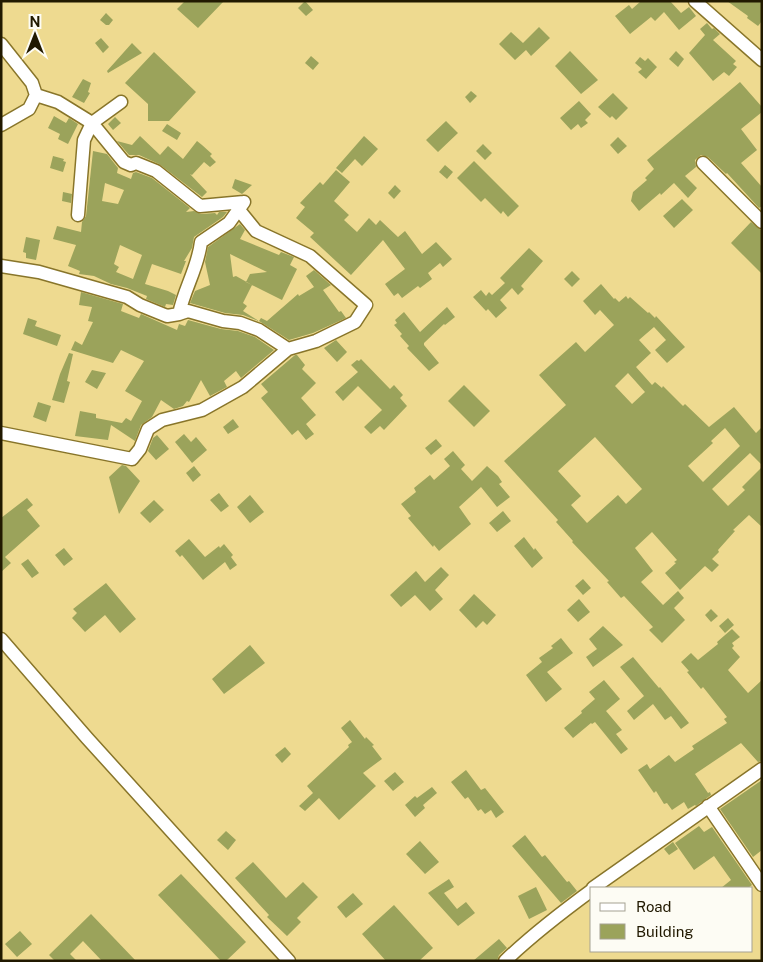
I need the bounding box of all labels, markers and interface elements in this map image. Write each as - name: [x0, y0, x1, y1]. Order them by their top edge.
- north arrow: [10, 10, 60, 60]
- text: N: [30, 14, 40, 30]
- legend: [590, 887, 753, 952]
- text: Road: [636, 898, 672, 915]
- text: Building: [636, 923, 694, 940]

